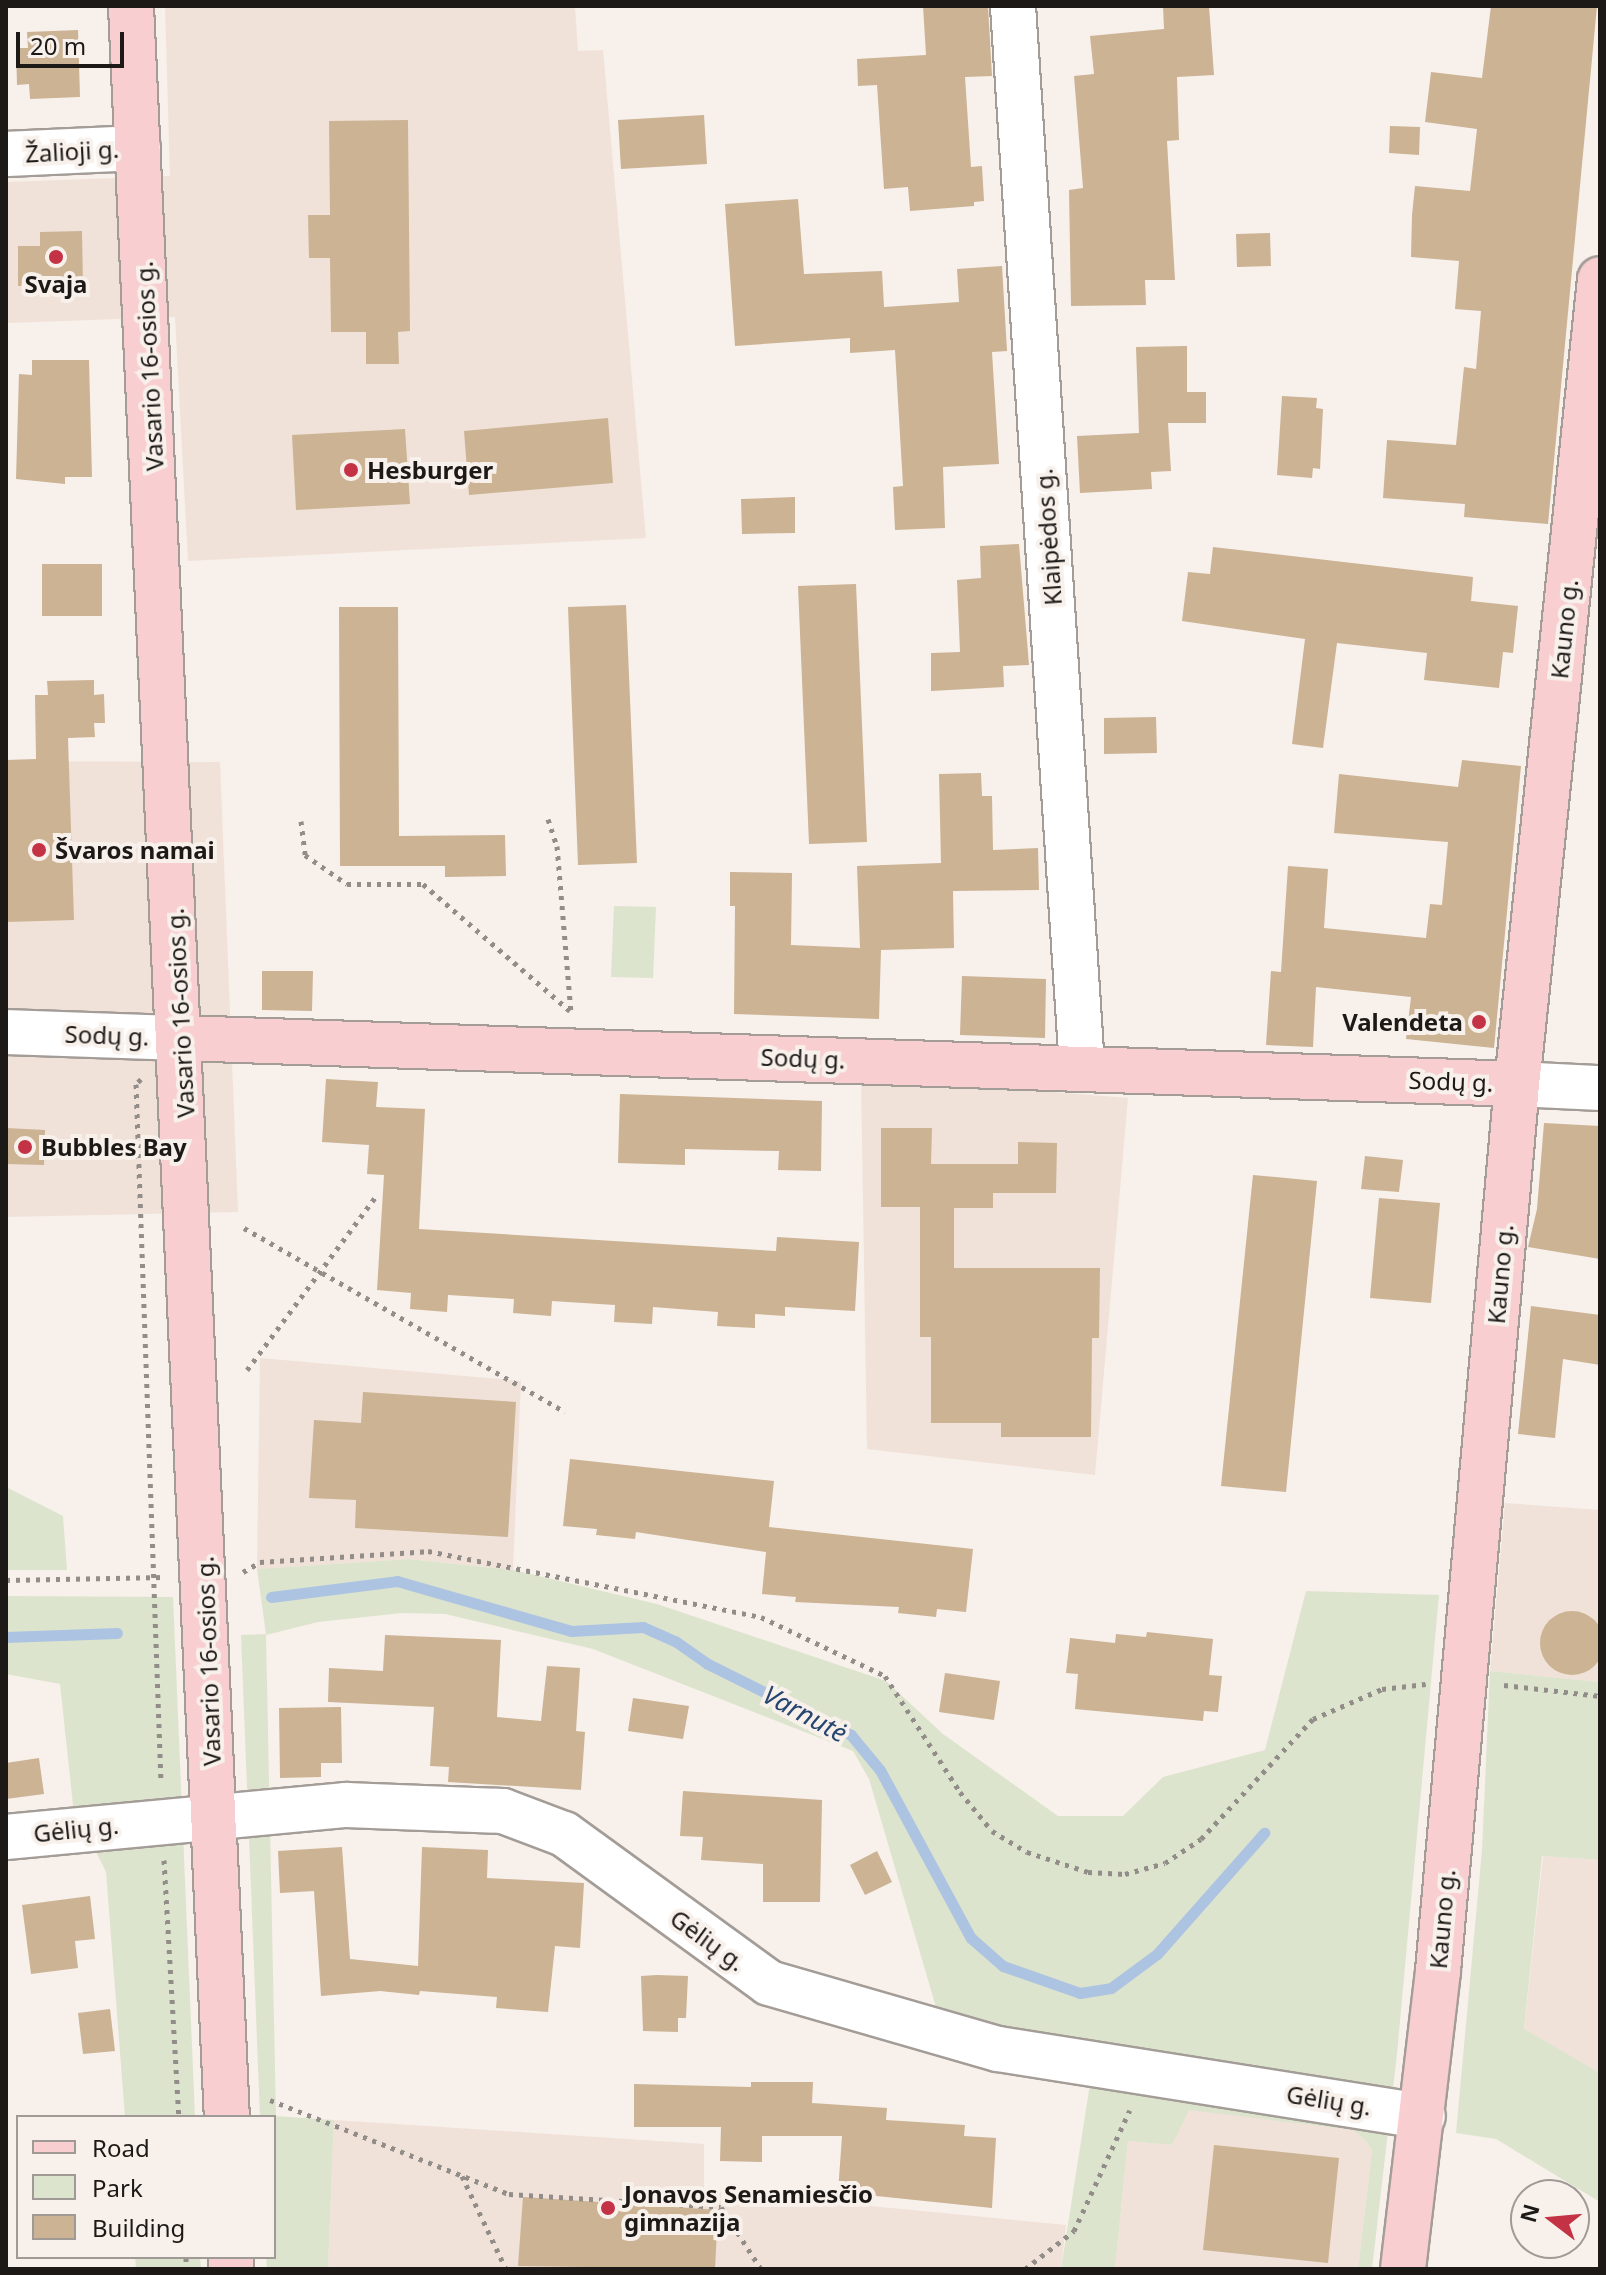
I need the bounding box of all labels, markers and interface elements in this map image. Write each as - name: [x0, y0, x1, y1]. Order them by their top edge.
- scale bar: [20, 16, 128, 66]
- text: 20 m: [30, 29, 86, 62]
- street label: Žalioji g.: [24, 134, 120, 168]
- marker: Svaja: [47, 248, 65, 266]
- street label: Vasario 16-osios g.: [129, 260, 169, 472]
- place label: Svaja: [25, 270, 87, 298]
- place label: Hesburger: [367, 456, 493, 484]
- marker: Hesburger: [342, 461, 360, 479]
- street label: Klaipėdos g.: [1029, 468, 1067, 606]
- street label: Kauno g.: [1544, 578, 1584, 680]
- place label: Švaros namai: [55, 836, 215, 864]
- marker: Švaros namai: [30, 841, 48, 859]
- street label: Vasario 16-osios g.: [160, 907, 200, 1119]
- place label: Valendeta: [1342, 1008, 1463, 1036]
- marker: Valendeta: [1470, 1013, 1488, 1031]
- street label: Sodų g.: [64, 1019, 150, 1051]
- street label: Sodų g.: [760, 1042, 846, 1074]
- street label: Sodų g.: [1408, 1065, 1494, 1097]
- place label: Bubbles Bay: [41, 1133, 187, 1161]
- marker: Bubbles Bay: [16, 1138, 34, 1156]
- street label: Kauno g.: [1481, 1223, 1519, 1325]
- street label: Vasario 16-osios g.: [190, 1556, 226, 1766]
- water label: Varnutė: [758, 1679, 852, 1749]
- street label: Gėlių g.: [32, 1810, 120, 1848]
- street label: Kauno g.: [1423, 1868, 1461, 1970]
- street label: Gėlių g.: [665, 1903, 751, 1977]
- street label: Gėlių g.: [1284, 2079, 1374, 2121]
- legend: [16, 2115, 276, 2259]
- text: Road: [92, 2131, 150, 2164]
- text: Park: [92, 2171, 143, 2204]
- north arrow: [1510, 2179, 1590, 2259]
- place label: Jonavos Senamiesčio gimnazija: [624, 2180, 873, 2236]
- marker: Jonavos Senamiesčio gimnazija: [599, 2199, 617, 2217]
- text: N: [1512, 2200, 1546, 2226]
- text: Building: [92, 2211, 185, 2244]

